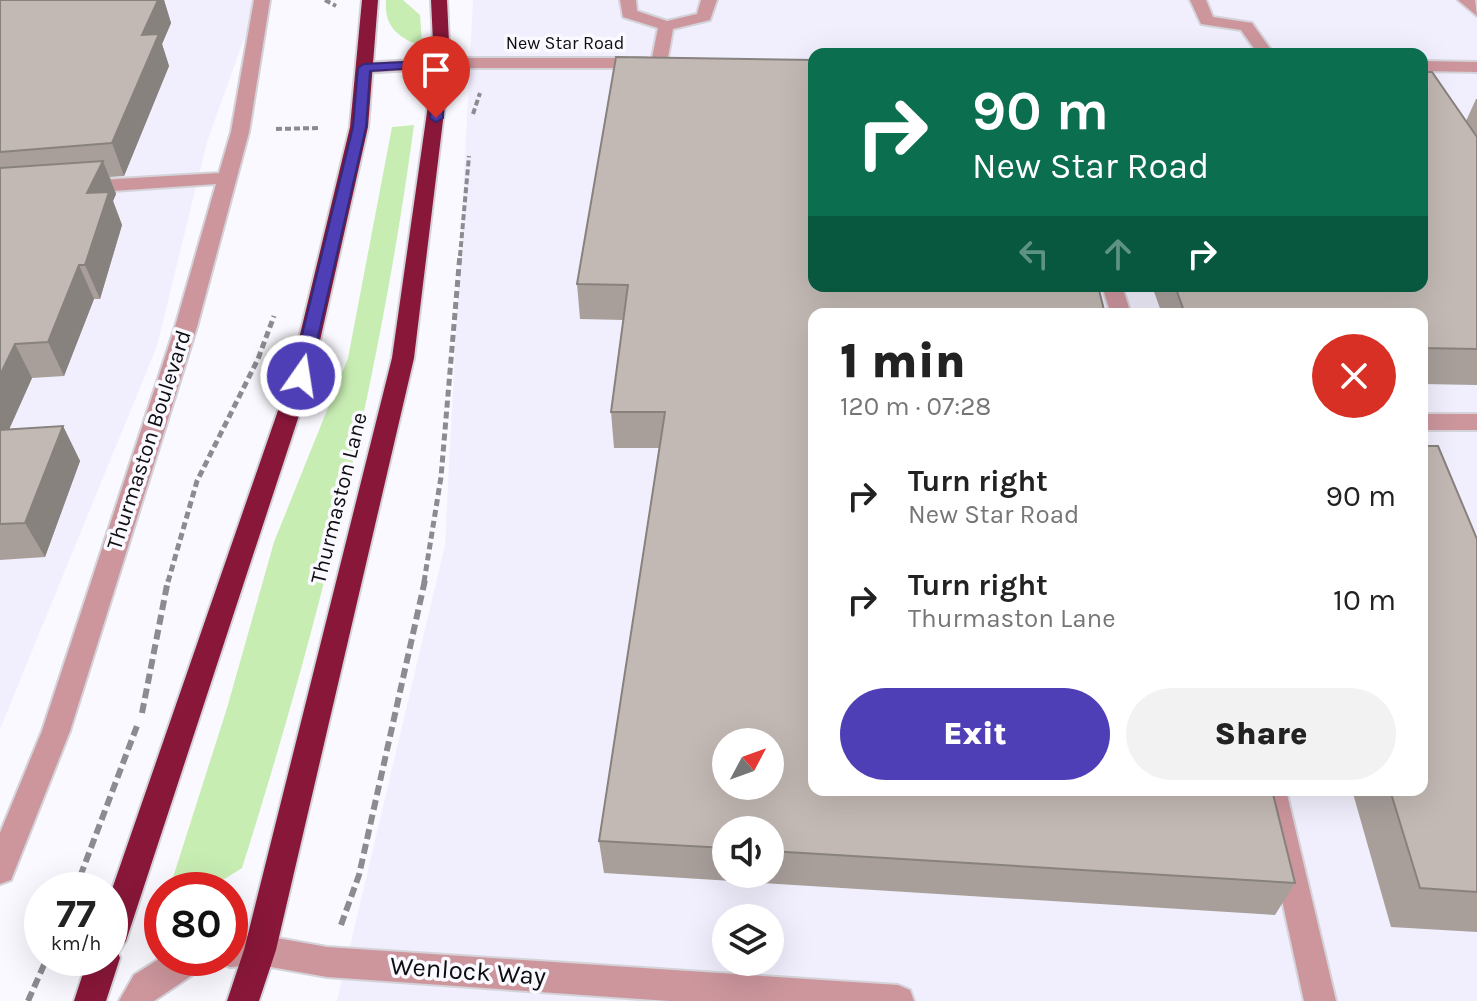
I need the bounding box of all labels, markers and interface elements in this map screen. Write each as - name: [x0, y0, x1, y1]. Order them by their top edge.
- street label: New Star Road: [506, 32, 624, 54]
- pin: [402, 36, 470, 118]
- icon: arrive: [414, 48, 458, 92]
- text: 90 m: [972, 78, 1109, 143]
- icon: right: [840, 80, 944, 184]
- text: New Star Road: [972, 145, 1209, 187]
- icon: left: [1012, 232, 1056, 276]
- icon: ahead: [1096, 232, 1140, 276]
- icon: right: [1180, 232, 1224, 276]
- street label: Thurmaston Boulevard: [101, 327, 197, 553]
- text: 1 min: [840, 333, 966, 389]
- position arrow: [259, 334, 343, 418]
- button: close: [1312, 334, 1396, 418]
- text: 120 m · 07:28: [840, 391, 991, 422]
- street label: Thurmaston Lane: [305, 410, 373, 586]
- text: Turn right: [908, 463, 1048, 499]
- icon: right: [840, 474, 884, 518]
- text: 90 m: [1326, 478, 1396, 514]
- text: New Star Road: [908, 499, 1079, 530]
- text: Turn right: [908, 567, 1048, 603]
- icon: right: [840, 578, 884, 622]
- text: 10 m: [1333, 582, 1396, 618]
- text: Thurmaston Lane: [908, 603, 1116, 634]
- button: Exit: [840, 688, 1110, 780]
- button: Share: [1126, 688, 1396, 780]
- north arrow: [712, 728, 784, 800]
- map controls: [712, 728, 784, 976]
- button: sound: [712, 816, 784, 888]
- speed limit sign: 80: [144, 872, 248, 976]
- text: 77: [56, 890, 96, 937]
- button: layers: [712, 904, 784, 976]
- text: km/h: [51, 932, 101, 955]
- street label: Wenlock Way: [389, 950, 547, 992]

